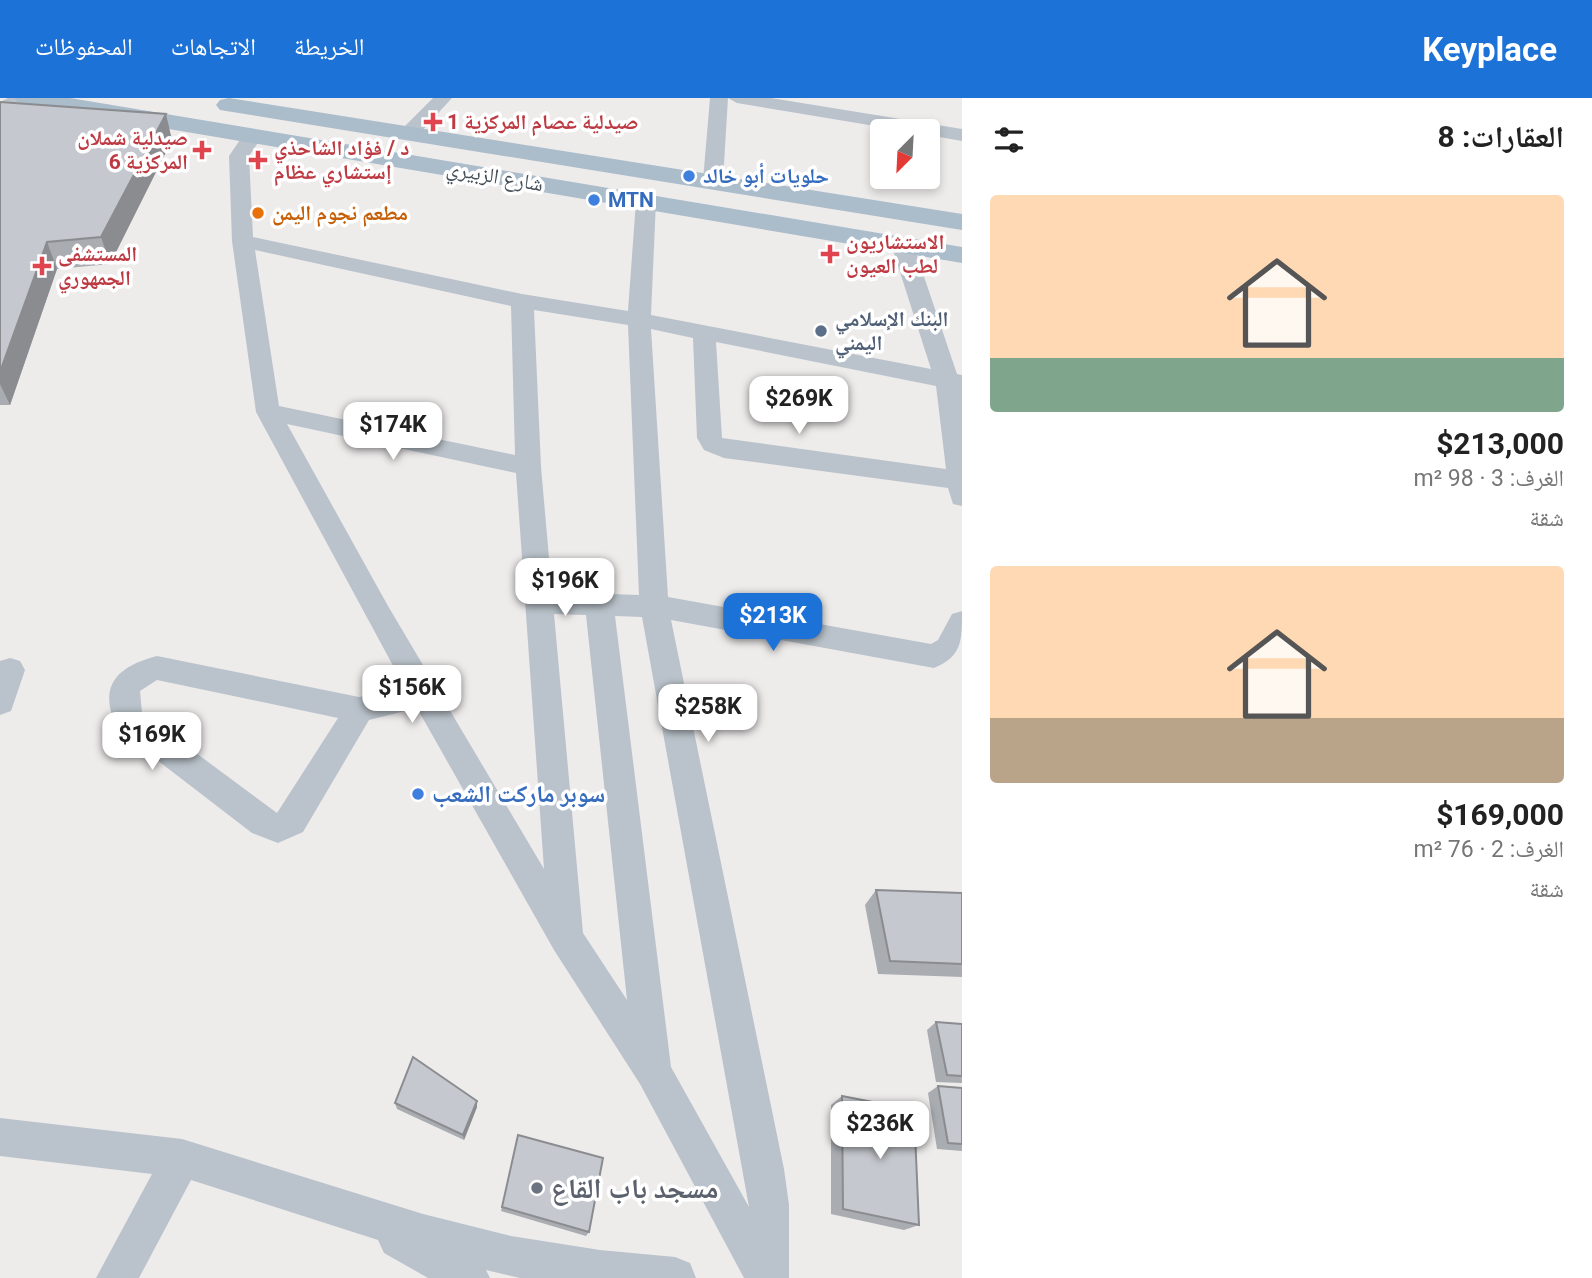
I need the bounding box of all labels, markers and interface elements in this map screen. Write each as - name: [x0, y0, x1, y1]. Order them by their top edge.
- text: Keyplace: [1422, 30, 1557, 69]
- text: المحفوظات: [35, 33, 133, 61]
- text: الاتجاهات: [171, 33, 256, 61]
- text: الخريطة: [294, 33, 365, 61]
- place label: صيدلية عصام المركزية 1: [447, 110, 638, 136]
- marker: صيدلية عصام المركزية 1: [425, 114, 441, 130]
- north arrow: [870, 119, 940, 189]
- map controls: [870, 119, 940, 189]
- text: العقارات: 8: [1437, 119, 1564, 154]
- icon: filters: [990, 121, 1028, 159]
- place label: صيدلية شملان المركزية 6: [77, 126, 188, 174]
- place label: د / فؤاد الشاحذي إستشاري عظام: [274, 136, 409, 188]
- marker: صيدلية شملان المركزية 6: [194, 142, 210, 158]
- marker: د / فؤاد الشاحذي إستشاري عظام: [248, 150, 268, 170]
- street label: شارع الزبيري: [444, 156, 545, 201]
- place label: حلويات أبو خالد: [703, 162, 829, 188]
- marker: حلويات أبو خالد: [681, 168, 697, 184]
- place label: MTN: [608, 188, 654, 212]
- marker: MTN: [586, 192, 602, 208]
- place label: مطعم نجوم اليمن: [272, 201, 408, 227]
- marker: مطعم نجوم اليمن: [250, 205, 266, 221]
- place label: الاستشاريون لطب العيون: [846, 230, 944, 278]
- icon: home: [1214, 240, 1340, 366]
- place label: المستشفى الجمهوري: [58, 242, 137, 294]
- marker: الاستشاريون لطب العيون: [820, 244, 840, 264]
- marker: المستشفى الجمهوري: [32, 256, 52, 276]
- place label: البنك الإسلامي اليمني: [835, 307, 948, 359]
- marker: البنك الإسلامي اليمني: [813, 323, 829, 339]
- pin: $269K: [750, 376, 848, 436]
- text: $269K: [765, 385, 833, 412]
- pin: $174K: [344, 402, 442, 462]
- text: $174K: [359, 411, 427, 438]
- text: $213,000: [1436, 426, 1564, 461]
- text: الغرف: 3 · 98 m²: [1414, 465, 1564, 492]
- text: شقة: [1530, 505, 1564, 532]
- pin: $196K: [516, 559, 614, 618]
- text: $196K: [531, 567, 599, 594]
- pin: $213K: [724, 594, 822, 653]
- text: $213K: [739, 602, 807, 629]
- icon: home: [1214, 611, 1340, 737]
- pin: $156K: [363, 666, 461, 725]
- text: $156K: [378, 674, 446, 701]
- pin: $258K: [659, 684, 757, 744]
- text: $258K: [674, 693, 742, 720]
- pin: $169K: [103, 712, 201, 772]
- text: $169K: [118, 721, 186, 748]
- place label: سوبر ماركت الشعب: [432, 780, 605, 808]
- marker: سوبر ماركت الشعب: [410, 786, 426, 802]
- text: $169,000: [1436, 797, 1564, 832]
- text: الغرف: 2 · 76 m²: [1414, 836, 1564, 863]
- text: شقة: [1530, 876, 1564, 903]
- pin: $236K: [831, 1102, 929, 1161]
- text: $236K: [846, 1110, 914, 1137]
- place label: مسجد باب القاع: [551, 1172, 719, 1206]
- marker: مسجد باب القاع: [529, 1180, 545, 1196]

